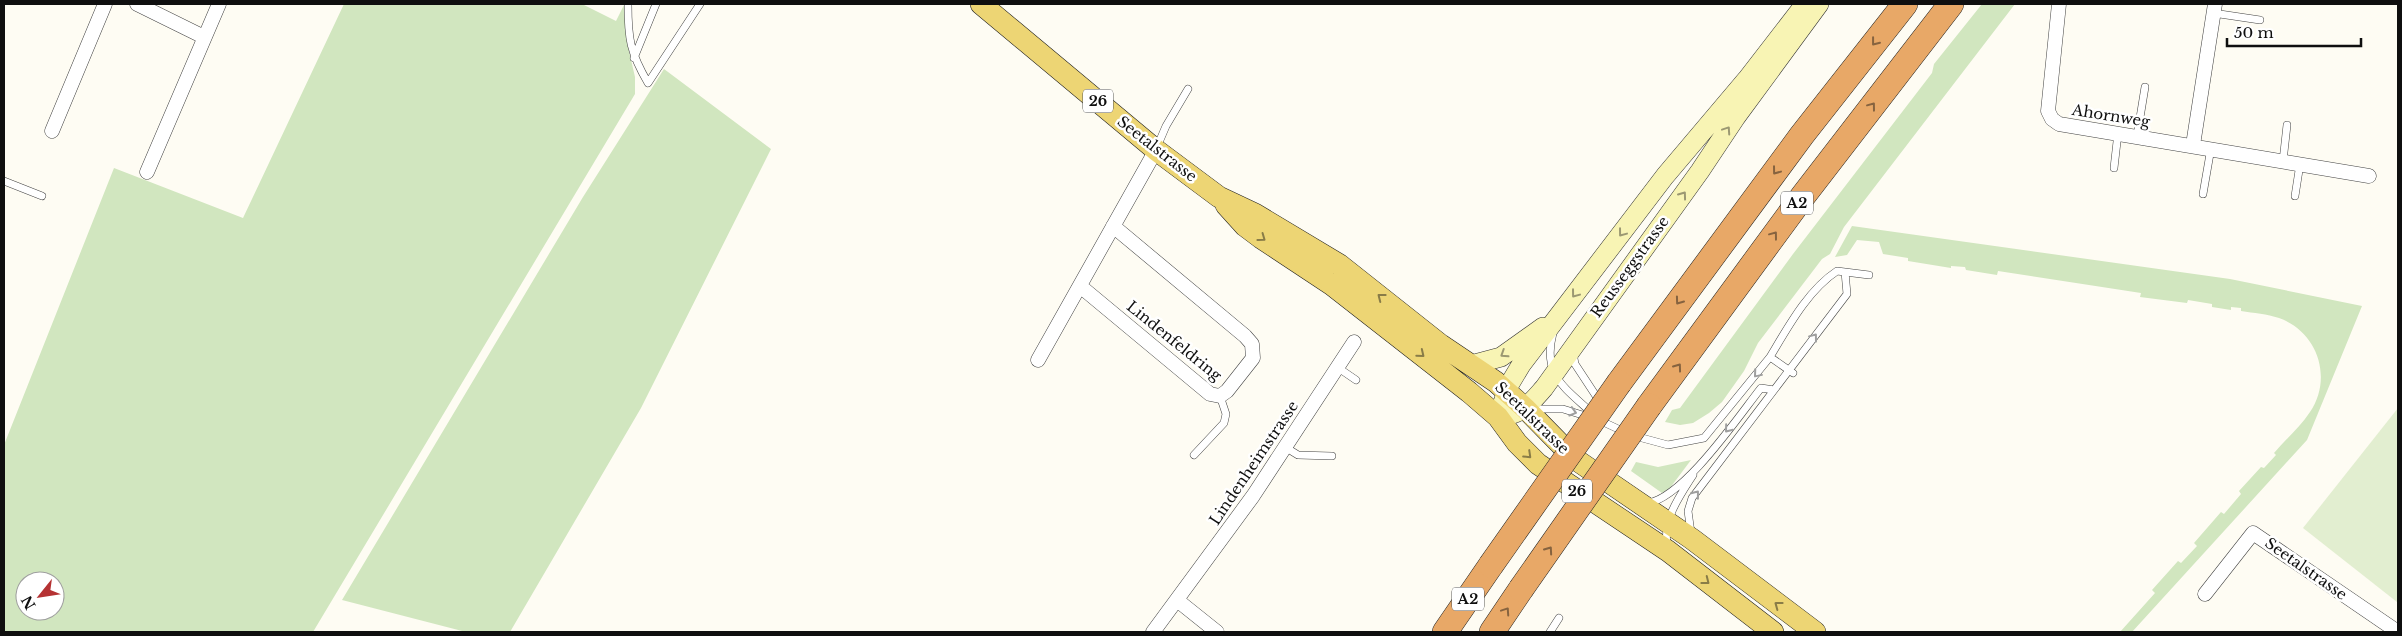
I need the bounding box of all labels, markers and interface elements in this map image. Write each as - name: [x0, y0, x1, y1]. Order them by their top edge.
- scale bar: [2227, 15, 2361, 47]
- text: 50 m: [2234, 23, 2274, 42]
- one-way arrow: [1872, 36, 1880, 45]
- road number: 26: [1083, 90, 1113, 112]
- street label: Ahornweg: [2070, 100, 2153, 131]
- one-way arrow: [1866, 103, 1874, 112]
- street label: Seetalstrasse: [1114, 112, 1201, 186]
- one-way arrow: [1720, 127, 1730, 136]
- one-way arrow: [1773, 165, 1781, 174]
- one-way arrow: [1677, 191, 1686, 201]
- road number: A2: [1781, 192, 1813, 214]
- street label: Reusseggstrasse: [1586, 212, 1673, 321]
- one-way arrow: [1618, 227, 1627, 236]
- one-way arrow: [1256, 232, 1266, 241]
- one-way arrow: [1768, 232, 1776, 241]
- one-way arrow: [1572, 288, 1580, 297]
- one-way arrow: [1378, 293, 1387, 302]
- one-way arrow: [1676, 296, 1685, 305]
- street label: Lindenfeldring: [1123, 297, 1226, 385]
- one-way arrow: [1808, 334, 1816, 343]
- one-way arrow: [1415, 348, 1425, 357]
- one-way arrow: [1500, 348, 1510, 357]
- one-way arrow: [1672, 364, 1680, 373]
- one-way arrow: [1753, 368, 1762, 377]
- street label: Seetalstrasse: [1491, 378, 1573, 458]
- street label: Lindenheimstrasse: [1205, 397, 1302, 528]
- one-way arrow: [1568, 406, 1576, 416]
- one-way arrow: [1726, 423, 1734, 432]
- one-way arrow: [1523, 449, 1532, 458]
- road number: 26: [1562, 480, 1592, 502]
- one-way arrow: [1691, 490, 1700, 499]
- street label: Seetalstrasse: [2262, 533, 2351, 604]
- one-way arrow: [1543, 546, 1552, 555]
- north arrow: [15, 571, 65, 621]
- one-way arrow: [1700, 575, 1710, 584]
- road number: A2: [1452, 588, 1484, 610]
- text: N: [18, 592, 40, 613]
- one-way arrow: [1775, 602, 1784, 611]
- one-way arrow: [1500, 607, 1509, 617]

